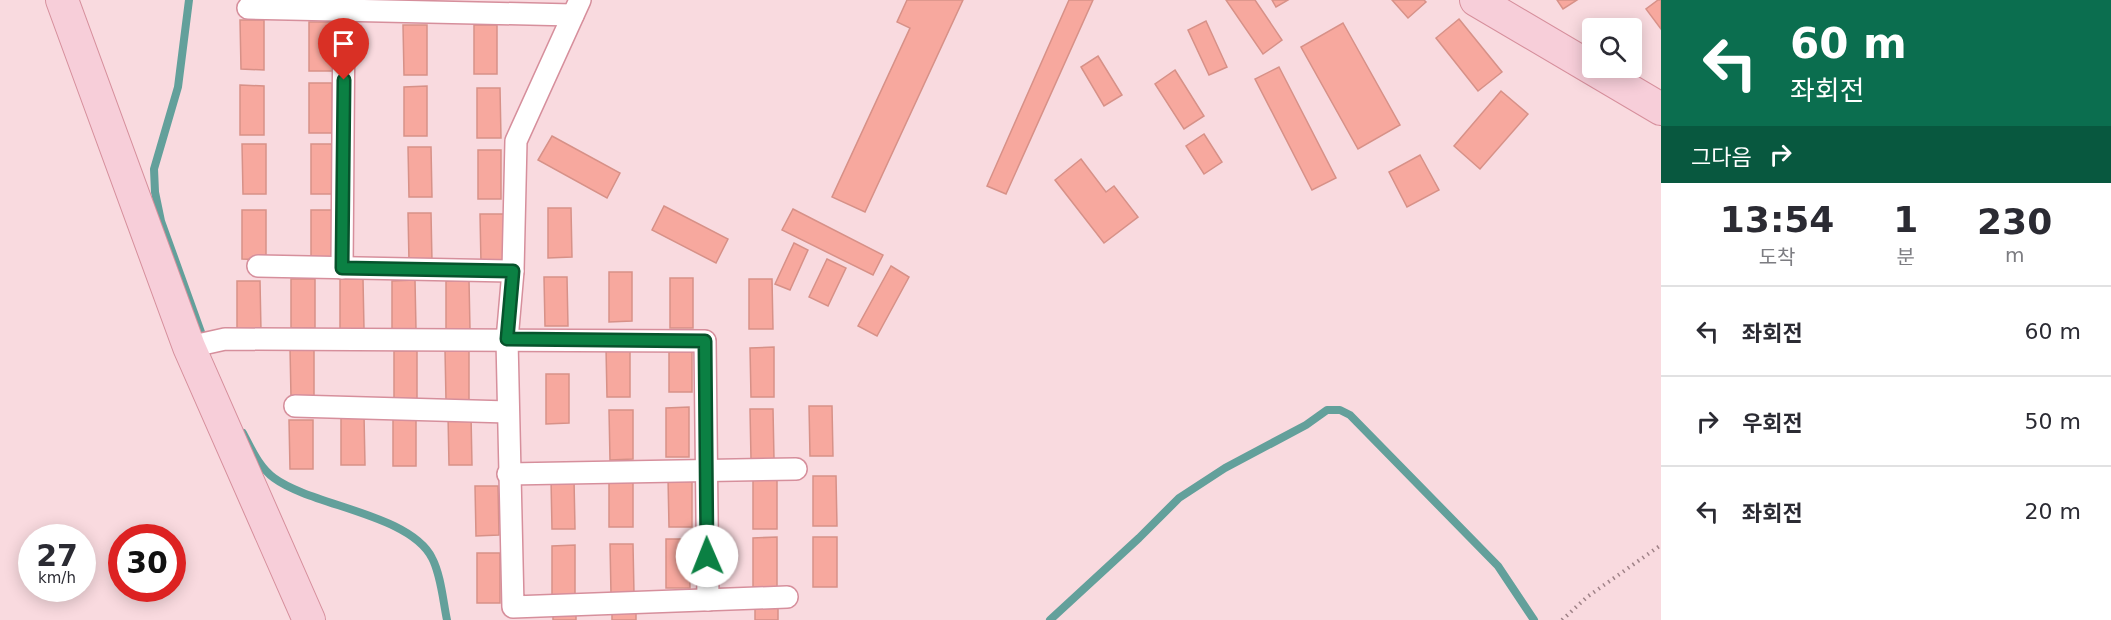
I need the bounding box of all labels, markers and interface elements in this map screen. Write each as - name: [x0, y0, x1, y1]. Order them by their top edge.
- pin: [318, 18, 369, 80]
- map controls: [1582, 18, 1642, 78]
- button: search: [1582, 18, 1642, 78]
- text: 60 m: [1790, 19, 1907, 68]
- icon: left: [1691, 24, 1769, 102]
- icon: arrive: [327, 27, 360, 60]
- text: 좌회전: [1790, 75, 1865, 106]
- icon: right: [1764, 138, 1797, 171]
- text: 그다음: [1691, 145, 1752, 170]
- text: 13:54: [1720, 199, 1834, 240]
- text: 1: [1893, 199, 1918, 240]
- text: 230: [1977, 201, 2052, 242]
- text: m: [2005, 243, 2024, 267]
- text: 도착: [1759, 245, 1796, 269]
- text: 분: [1897, 245, 1915, 269]
- icon: left: [1691, 315, 1724, 348]
- text: 60 m: [2025, 319, 2081, 344]
- text: 좌회전: [1742, 321, 1803, 346]
- icon: right: [1691, 405, 1724, 438]
- text: 50 m: [2025, 409, 2081, 434]
- text: 우회전: [1742, 411, 1803, 436]
- icon: left: [1691, 495, 1724, 528]
- text: 20 m: [2025, 499, 2081, 524]
- text: 좌회전: [1742, 501, 1803, 526]
- speed limit sign: 30: [108, 524, 186, 602]
- position arrow: [675, 524, 739, 588]
- text: 27: [36, 538, 78, 573]
- text: km/h: [38, 569, 76, 587]

